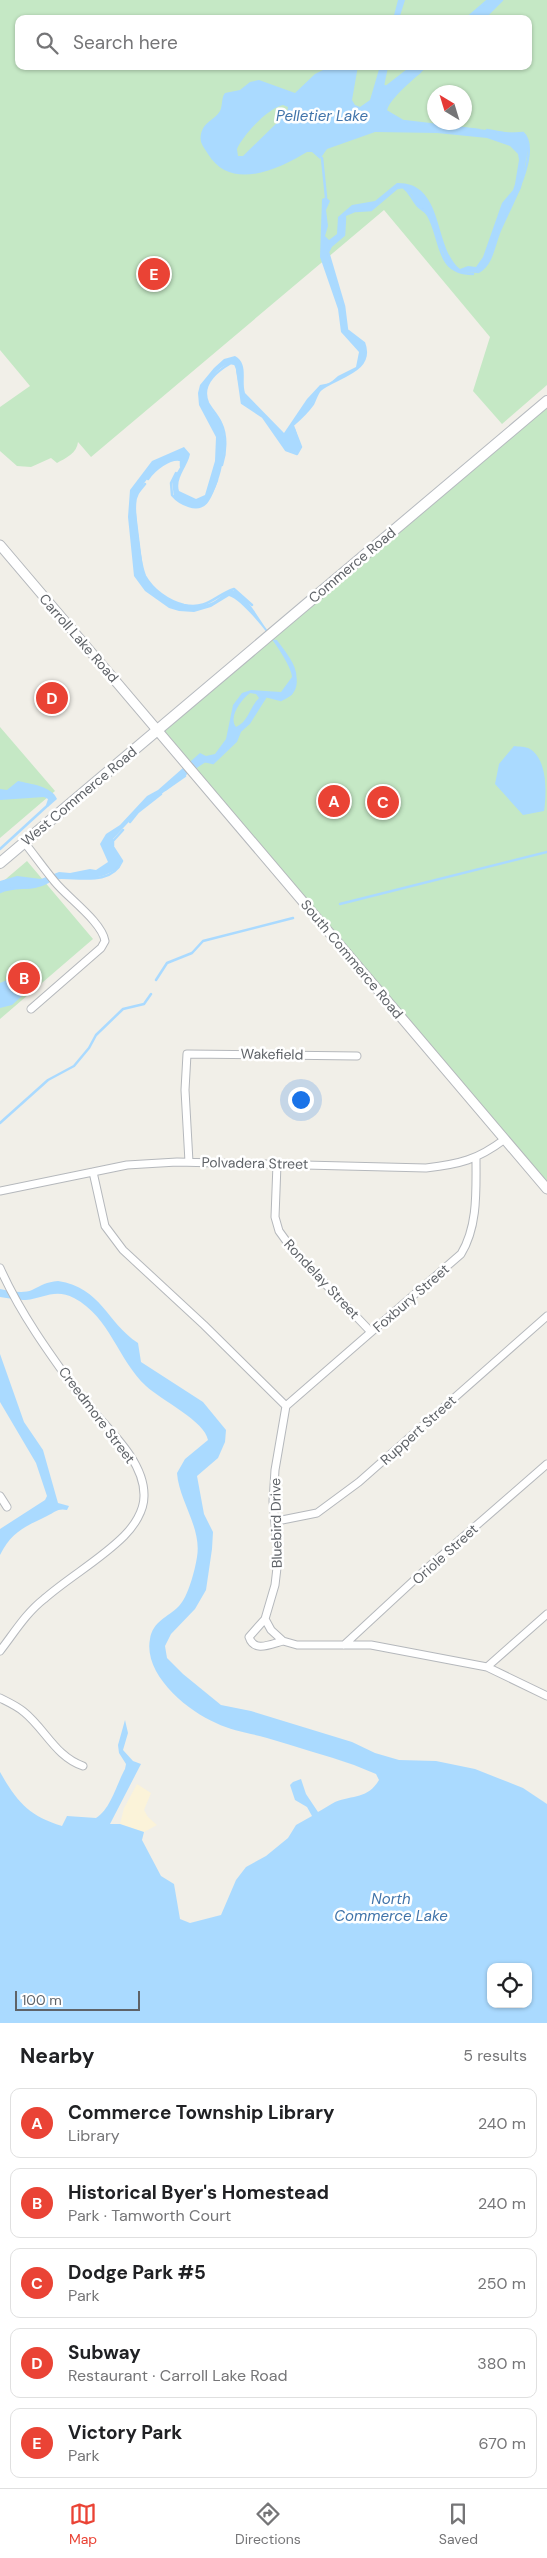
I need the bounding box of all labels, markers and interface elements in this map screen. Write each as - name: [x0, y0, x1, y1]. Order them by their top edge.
- search box: [15, 15, 532, 70]
- icon: search: [33, 29, 61, 57]
- text: Search here: [73, 30, 178, 55]
- north arrow: [427, 85, 472, 130]
- water label: Pelletier Lake: [276, 106, 369, 126]
- pin: E: [138, 255, 170, 293]
- street label: Commerce Road: [305, 523, 399, 607]
- street label: Carroll Lake Road: [36, 590, 122, 686]
- pin: D: [36, 679, 68, 717]
- street label: West Commerce Road: [18, 742, 140, 850]
- pin: A: [318, 782, 350, 820]
- pin: C: [367, 783, 399, 821]
- street label: South Commerce Road: [297, 896, 407, 1022]
- pin: B: [8, 959, 40, 997]
- street label: Wakefield: [240, 1044, 304, 1064]
- your location: [288, 1087, 314, 1113]
- street label: Polvadera Street: [201, 1153, 309, 1173]
- street label: Rondelay Street: [280, 1235, 364, 1323]
- street label: Foxbury Street: [369, 1260, 453, 1336]
- street label: Creedmore Street: [55, 1363, 139, 1467]
- street label: Ruppert Street: [376, 1391, 460, 1469]
- street label: Bluebird Drive: [266, 1478, 286, 1568]
- street label: Oriole Street: [408, 1520, 482, 1588]
- water label: North Commerce Lake: [334, 1889, 448, 1926]
- map controls: [487, 1963, 532, 2008]
- button: locate: [487, 1963, 532, 2008]
- scale bar: [15, 1988, 140, 2011]
- text: 100 m: [22, 1991, 62, 2009]
- text: Nearby: [20, 2042, 94, 2070]
- text: 5 results: [463, 2045, 527, 2066]
- text: Commerce Township Library: [68, 2100, 334, 2125]
- text: A: [31, 2113, 43, 2134]
- text: 240 m: [478, 2113, 526, 2134]
- text: Library: [68, 2125, 120, 2146]
- text: Historical Byer's Homestead: [68, 2180, 329, 2205]
- text: B: [32, 2193, 42, 2214]
- text: 240 m: [478, 2193, 526, 2214]
- text: Park · Tamworth Court: [68, 2205, 231, 2226]
- text: Dodge Park #5: [68, 2260, 206, 2285]
- text: C: [31, 2273, 43, 2294]
- text: 250 m: [478, 2273, 526, 2294]
- text: Park: [68, 2285, 100, 2306]
- text: Subway: [68, 2340, 141, 2365]
- text: D: [31, 2353, 43, 2374]
- text: 380 m: [477, 2353, 526, 2374]
- text: Restaurant · Carroll Lake Road: [68, 2365, 288, 2386]
- text: Victory Park: [68, 2420, 182, 2445]
- text: E: [32, 2433, 42, 2454]
- text: 670 m: [479, 2433, 526, 2454]
- text: Park: [68, 2445, 100, 2466]
- tab: Map: [69, 2500, 97, 2548]
- tab: Directions: [235, 2500, 301, 2548]
- tab: Saved: [439, 2500, 478, 2548]

